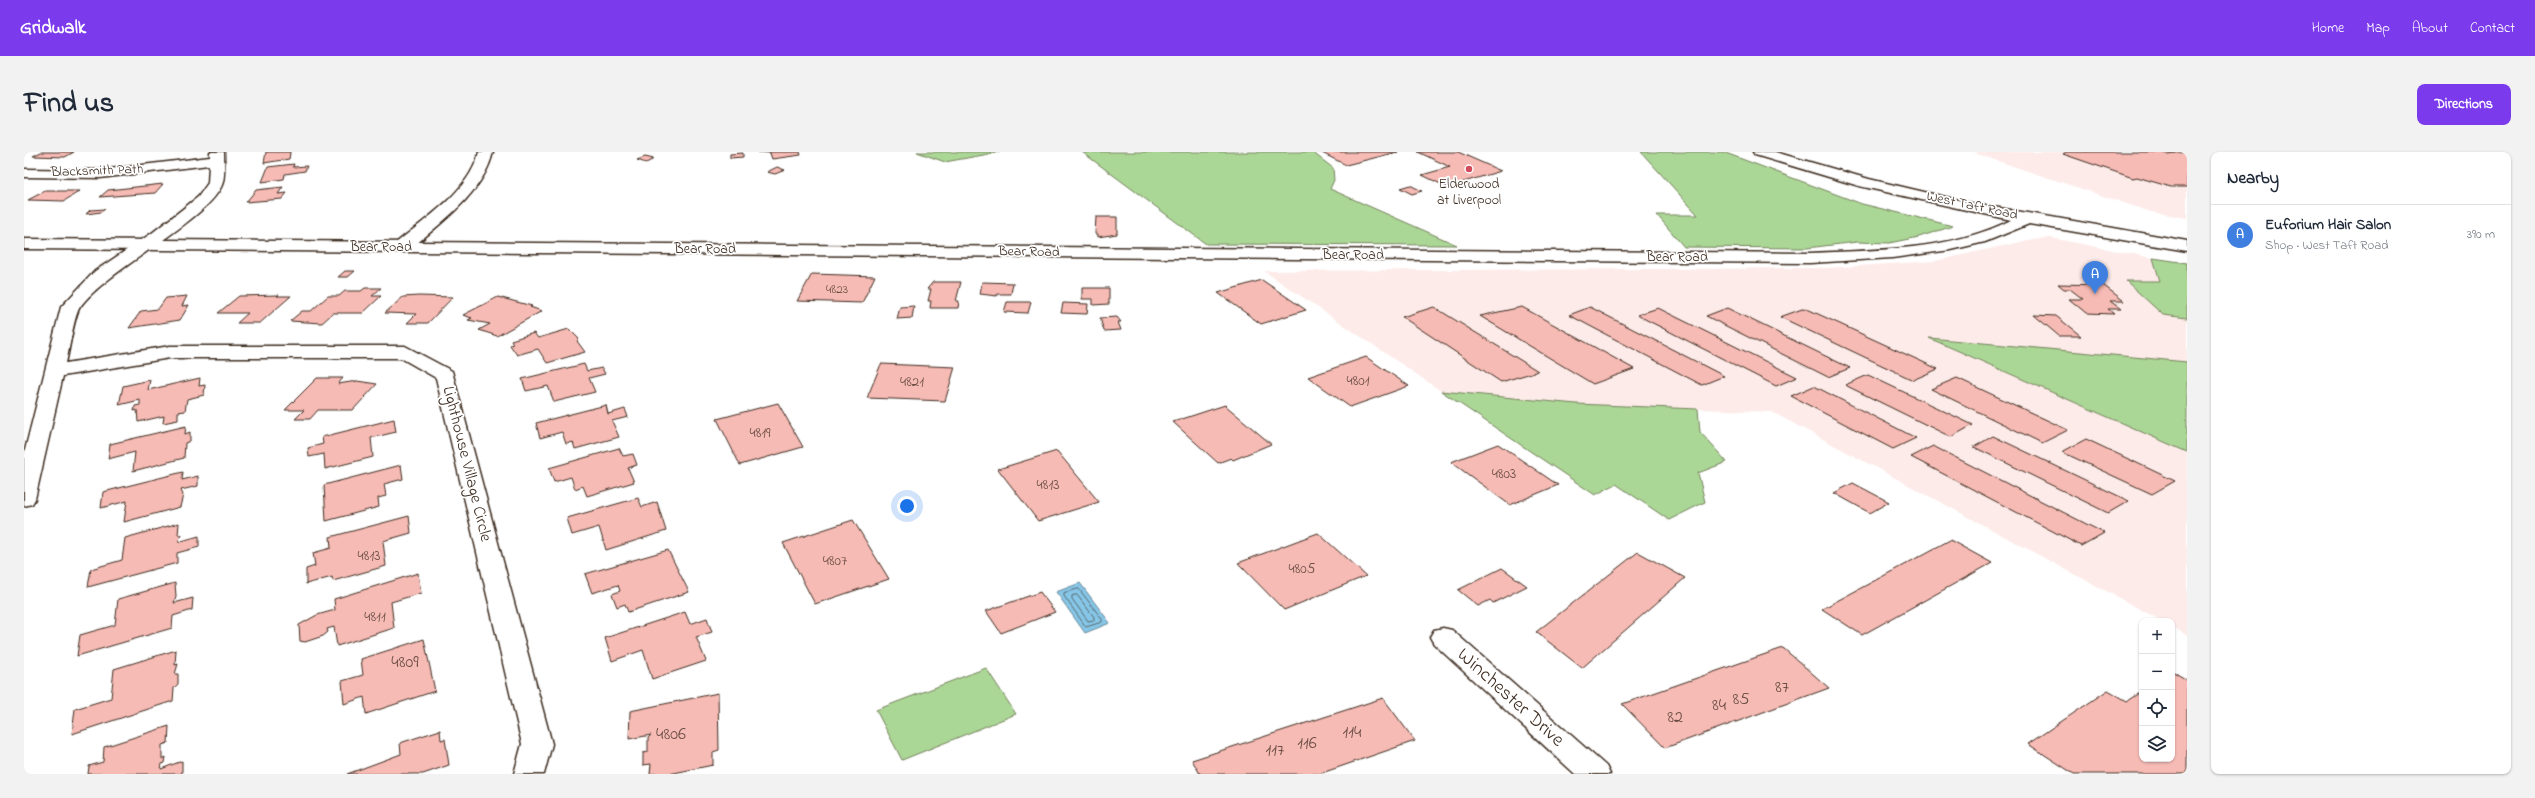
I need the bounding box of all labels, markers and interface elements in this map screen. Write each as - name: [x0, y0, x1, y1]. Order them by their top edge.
- text: Gridwalk: [20, 15, 86, 42]
- text: Home: [2312, 18, 2344, 39]
- text: Map: [2366, 18, 2390, 39]
- text: About: [2412, 18, 2448, 39]
- text: Contact: [2470, 18, 2515, 39]
- text: Find us: [24, 84, 114, 125]
- button: Directions: [2417, 84, 2511, 125]
- street label: Blacksmith Path: [49, 159, 144, 183]
- marker: Elderwood at Liverpool: [1464, 164, 1474, 174]
- text: Nearby: [2227, 166, 2279, 191]
- place label: Elderwood at Liverpool: [1437, 174, 1501, 211]
- street label: West Taft Road: [1925, 186, 2020, 226]
- text: Euforium Hair Salon: [2265, 214, 2391, 236]
- text: A: [2236, 225, 2244, 244]
- text: 390 m: [2467, 225, 2495, 244]
- text: Shop · West Taft Road: [2265, 236, 2389, 255]
- street label: Bear Road: [349, 237, 412, 258]
- street label: Bear Road: [673, 239, 736, 260]
- street label: Bear Road: [997, 241, 1060, 263]
- street label: Bear Road: [1321, 245, 1384, 266]
- street label: Bear Road: [1645, 247, 1708, 268]
- pin: A: [2082, 261, 2108, 294]
- house number: 4823: [826, 280, 848, 299]
- house number: 4801: [1346, 370, 1370, 392]
- house number: 4821: [900, 371, 924, 393]
- street label: Lighthouse Village Circle: [434, 384, 498, 545]
- house number: 4819: [749, 422, 771, 444]
- house number: 4803: [1492, 463, 1516, 485]
- house number: 4813: [1037, 474, 1059, 496]
- your location: [897, 496, 917, 516]
- house number: 4813: [358, 545, 380, 567]
- house number: 4807: [823, 550, 847, 572]
- house number: 4805: [1289, 558, 1316, 580]
- house number: 4811: [364, 606, 386, 628]
- map controls: [2139, 618, 2175, 762]
- button: +: [2139, 618, 2175, 654]
- street label: Winchester Drive: [1450, 642, 1570, 754]
- house number: 4809: [391, 650, 419, 676]
- button: −: [2139, 654, 2175, 690]
- house number: 87: [1775, 675, 1790, 701]
- house number: 85: [1732, 687, 1750, 713]
- button: locate: [2139, 690, 2175, 726]
- house number: 84: [1712, 693, 1727, 719]
- house number: 82: [1667, 705, 1683, 731]
- house number: 114: [1343, 720, 1362, 746]
- house number: 4806: [656, 722, 686, 748]
- button: layers: [2139, 726, 2175, 762]
- house number: 116: [1297, 731, 1317, 757]
- house number: 117: [1266, 738, 1285, 764]

